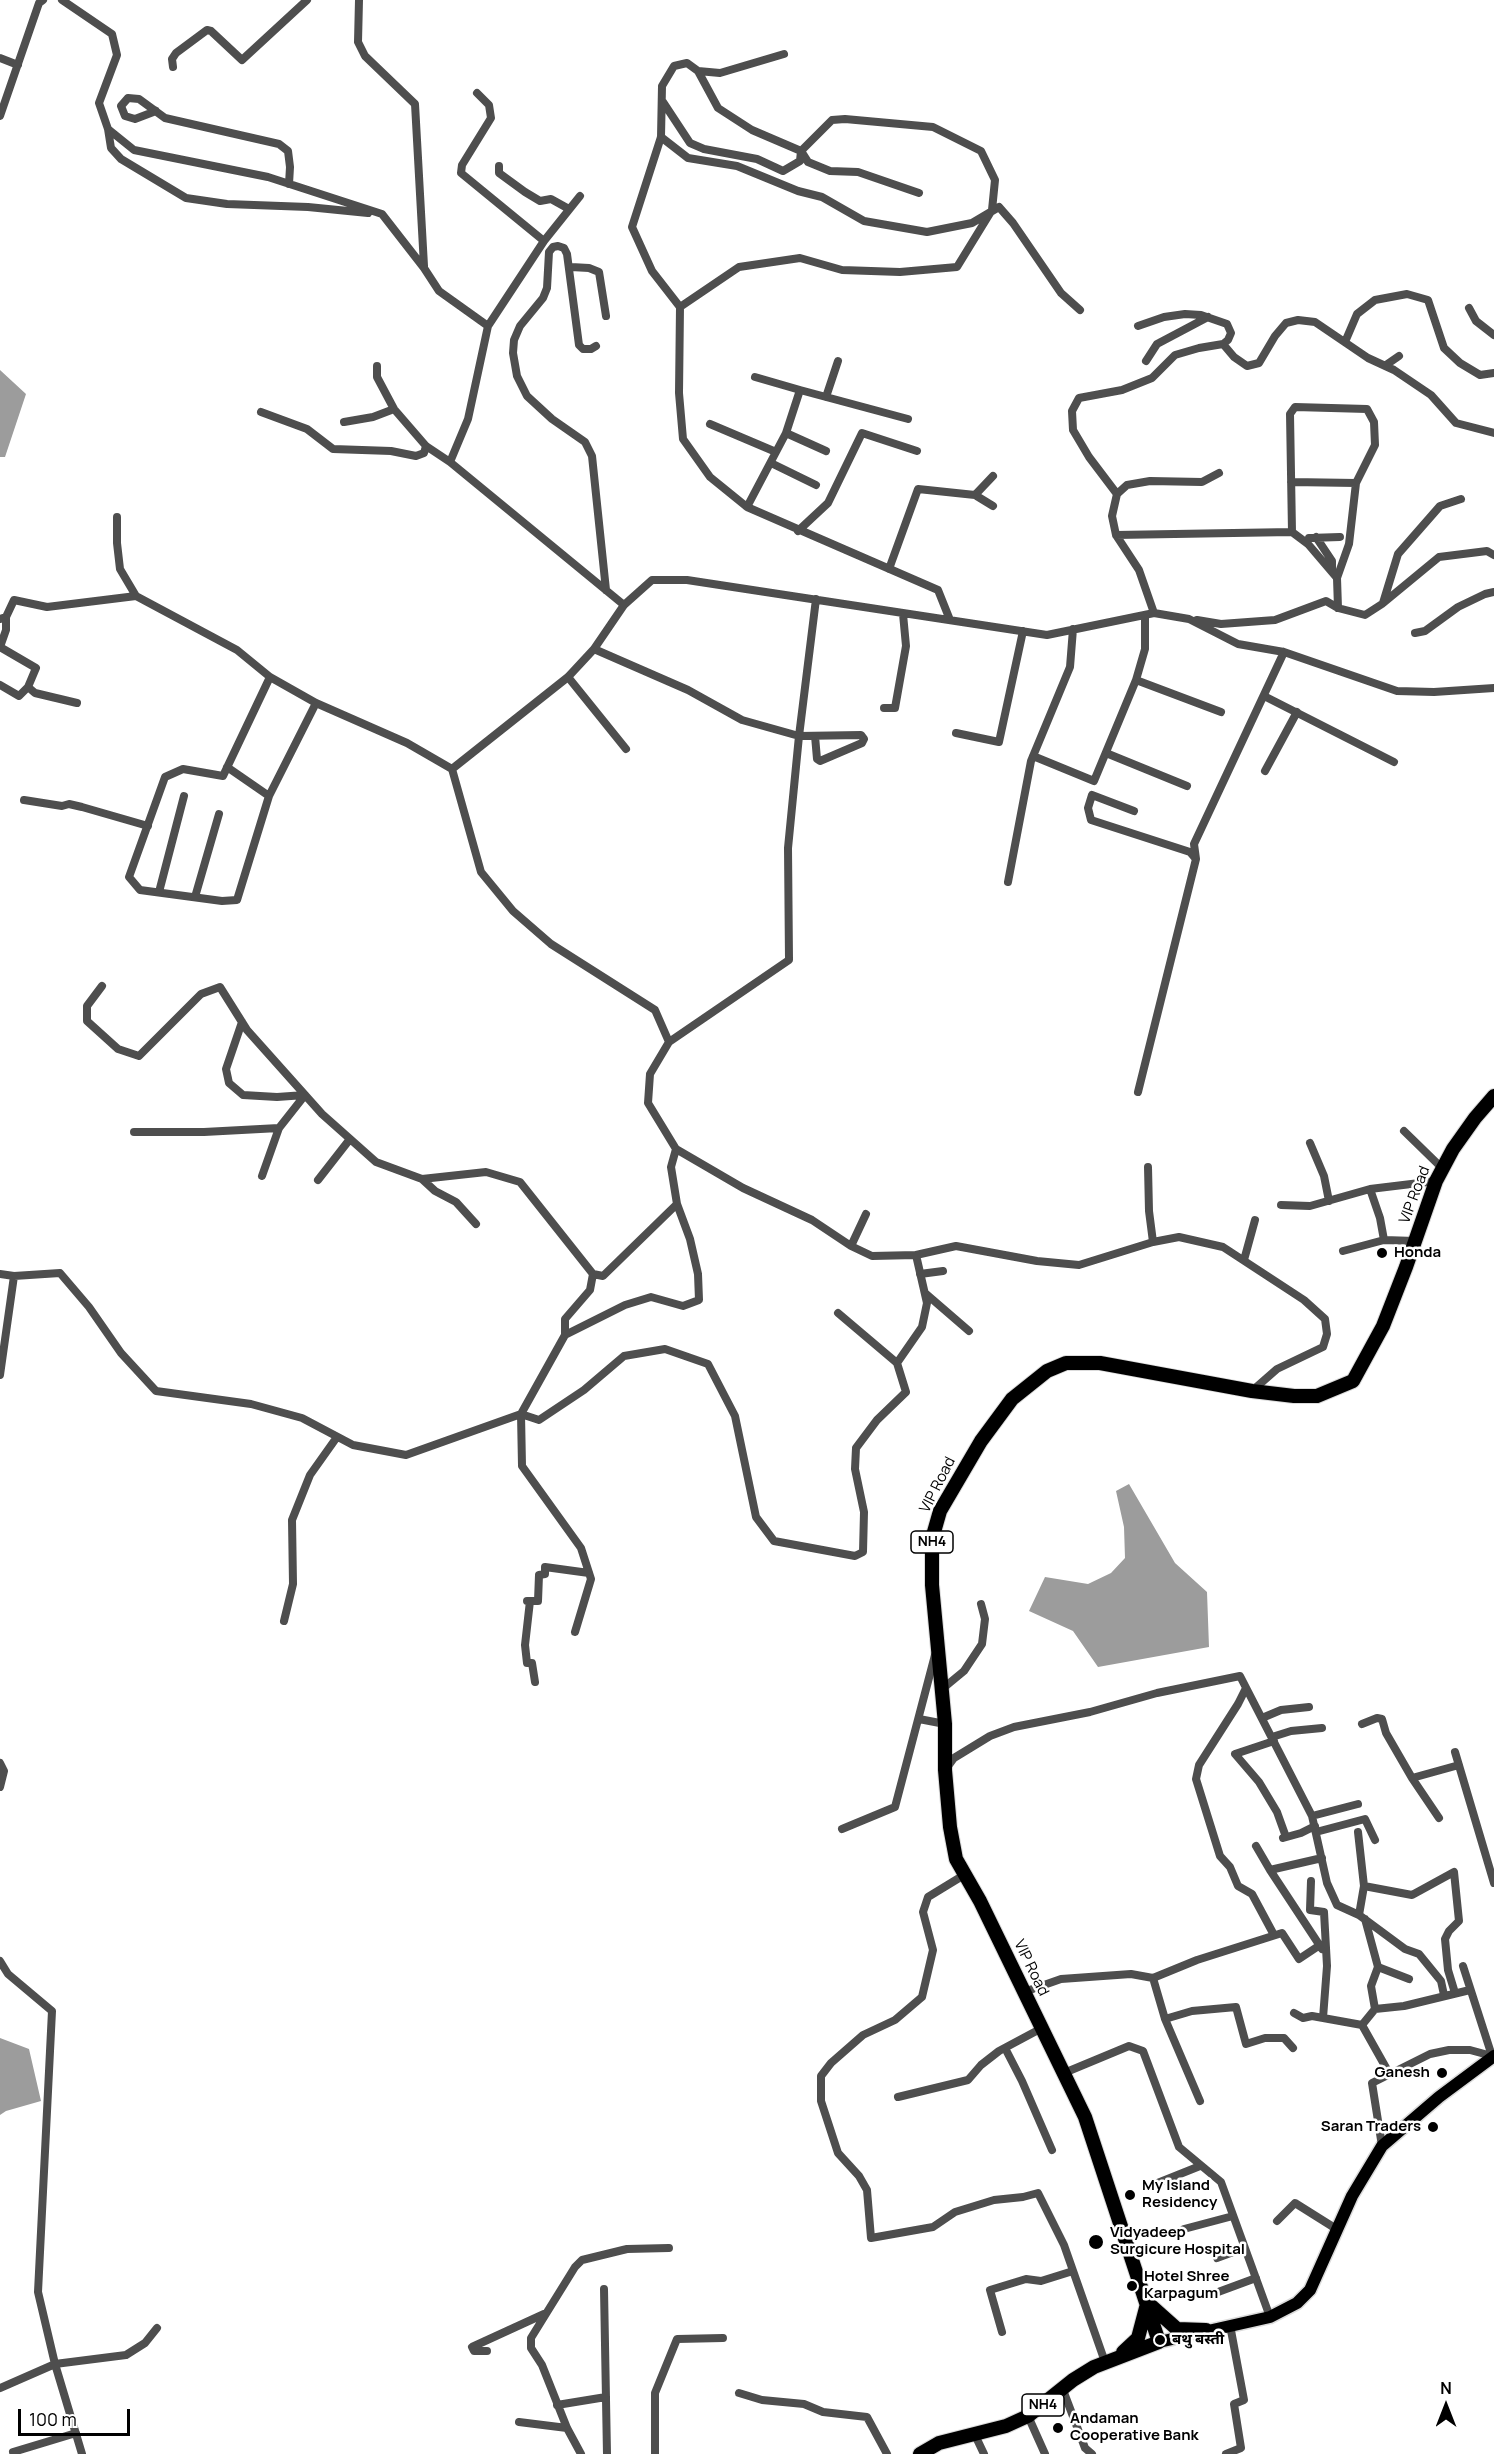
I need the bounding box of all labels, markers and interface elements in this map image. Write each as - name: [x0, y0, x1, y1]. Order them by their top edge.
- street label: VIP Road: [1396, 1164, 1434, 1226]
- place label: Honda: [1394, 1244, 1441, 1262]
- marker: Honda: [1375, 1246, 1389, 1260]
- street label: VIP Road: [916, 1454, 960, 1516]
- road number: NH4: [911, 1531, 953, 1553]
- street label: VIP Road: [1010, 1937, 1052, 1999]
- place label: Ganesh: [1375, 2064, 1430, 2082]
- marker: Ganesh: [1435, 2066, 1449, 2080]
- place label: Saran Traders: [1321, 2118, 1421, 2136]
- marker: Saran Traders: [1426, 2120, 1440, 2134]
- place label: My Island Residency: [1142, 2177, 1217, 2212]
- marker: My Island Residency: [1123, 2188, 1137, 2202]
- place label: Vidyadeep Surgicure Hospital: [1110, 2224, 1245, 2259]
- marker: Vidyadeep Surgicure Hospital: [1087, 2233, 1105, 2251]
- place label: Hotel Shree Karpagum: [1144, 2268, 1230, 2303]
- marker: Hotel Shree Karpagum: [1125, 2279, 1139, 2293]
- place label: बथु बस्ती: [1172, 2331, 1224, 2349]
- marker: बथु बस्ती: [1153, 2333, 1167, 2347]
- north arrow: [1416, 2376, 1476, 2436]
- text: N: [1440, 2377, 1452, 2399]
- road number: NH4: [1022, 2394, 1064, 2416]
- scale bar: [21, 2397, 134, 2435]
- text: 100 m: [29, 2407, 77, 2431]
- place label: Andaman Cooperative Bank: [1070, 2410, 1199, 2445]
- marker: Andaman Cooperative Bank: [1051, 2421, 1065, 2435]

